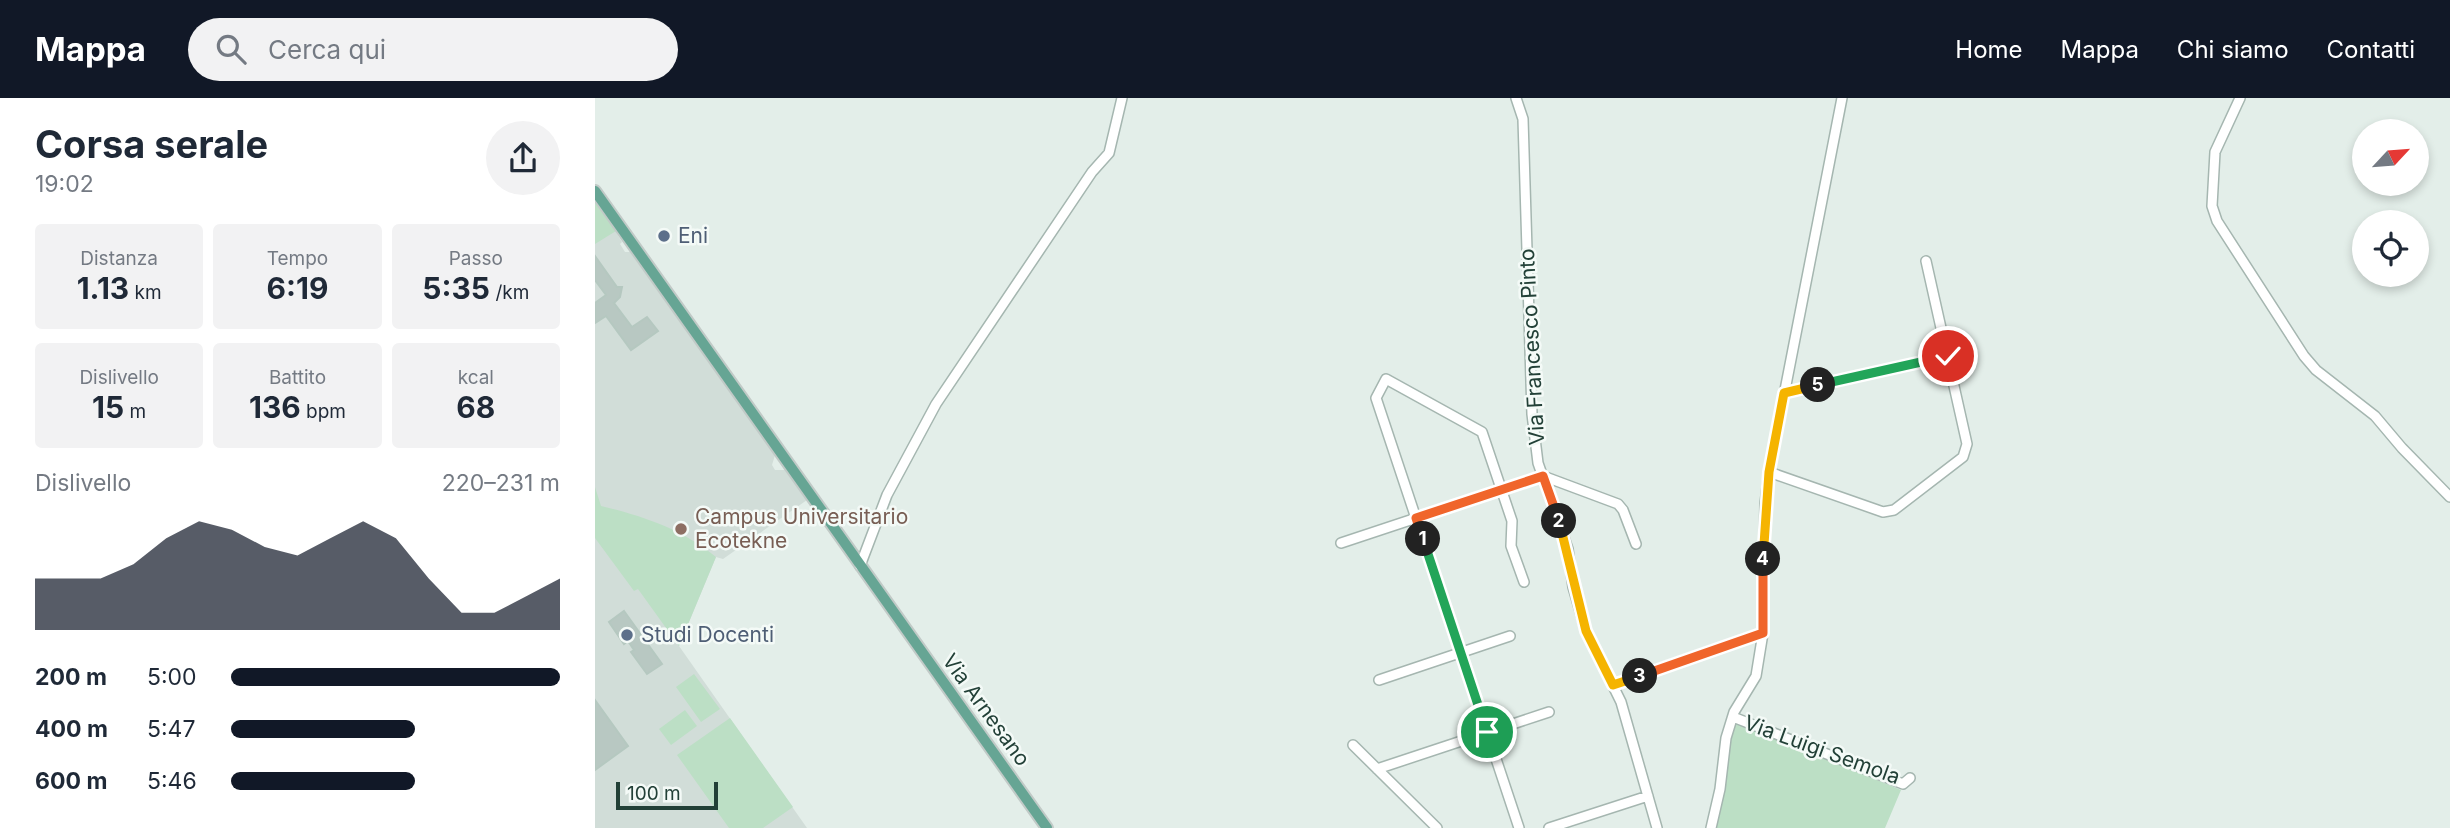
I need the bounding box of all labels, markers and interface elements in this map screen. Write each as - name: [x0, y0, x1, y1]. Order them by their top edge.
- search box: [188, 18, 678, 81]
- text: Mappa: [35, 29, 146, 69]
- icon: search: [212, 30, 250, 68]
- text: Cerca qui: [268, 34, 386, 65]
- text: Home: [1955, 35, 2023, 64]
- text: Mappa: [2061, 35, 2139, 64]
- text: Chi siamo: [2177, 35, 2289, 64]
- text: Contatti: [2327, 35, 2415, 64]
- north arrow: [2352, 119, 2429, 196]
- map controls: [2352, 119, 2429, 287]
- text: Corsa serale: [35, 121, 268, 167]
- button: share: [486, 121, 560, 195]
- text: 19:02: [35, 170, 94, 198]
- button: locate: [2352, 210, 2429, 287]
- place label: Eni: [678, 223, 708, 248]
- marker: Eni: [656, 228, 672, 244]
- text: Distanza: [80, 247, 158, 270]
- text: Tempo: [267, 247, 328, 270]
- text: Passo: [449, 247, 503, 270]
- street label: Via Francesco Pinto: [1514, 248, 1549, 446]
- text: 1.13: [77, 270, 129, 306]
- text: 6:19: [267, 270, 328, 306]
- text: 5:35: [422, 270, 490, 306]
- text: km: [129, 281, 162, 304]
- text: /km: [490, 281, 529, 304]
- pin: [1918, 326, 1978, 386]
- icon: check: [1929, 337, 1967, 375]
- text: Dislivello: [79, 366, 159, 389]
- text: Battito: [269, 366, 326, 389]
- text: kcal: [458, 366, 494, 389]
- pin: 5: [1801, 368, 1835, 402]
- text: 5: [1811, 373, 1824, 396]
- text: 15: [92, 389, 124, 425]
- text: 136: [249, 389, 301, 425]
- text: 68: [456, 389, 495, 425]
- text: m: [124, 400, 146, 423]
- text: bpm: [301, 400, 346, 423]
- text: Dislivello: [35, 469, 131, 497]
- text: 220–231 m: [442, 469, 560, 497]
- place label: Campus Universitario Ecotekne: [695, 504, 908, 553]
- pin: 2: [1541, 504, 1577, 538]
- text: 2: [1553, 509, 1564, 532]
- marker: Campus Universitario Ecotekne: [673, 521, 689, 537]
- pin: 1: [1405, 522, 1441, 556]
- text: 1: [1418, 527, 1427, 550]
- pin: 4: [1745, 542, 1781, 576]
- text: 4: [1756, 547, 1769, 570]
- place label: Studi Docenti: [641, 622, 774, 647]
- marker: Studi Docenti: [619, 627, 635, 643]
- street label: Via Arnesano: [937, 649, 1035, 771]
- pin: 3: [1623, 658, 1657, 694]
- text: 200 m: [35, 663, 107, 691]
- text: 5:00: [147, 663, 197, 691]
- text: 3: [1633, 664, 1646, 687]
- pin: [1457, 702, 1517, 762]
- street label: Via Luigi Semola: [1741, 710, 1904, 789]
- icon: arrive: [1468, 713, 1506, 751]
- text: 400 m: [35, 715, 108, 743]
- text: 5:47: [147, 715, 195, 743]
- text: 600 m: [35, 767, 107, 795]
- text: 5:46: [147, 767, 197, 795]
- scale bar: [616, 779, 717, 811]
- text: 100 m: [627, 782, 681, 805]

